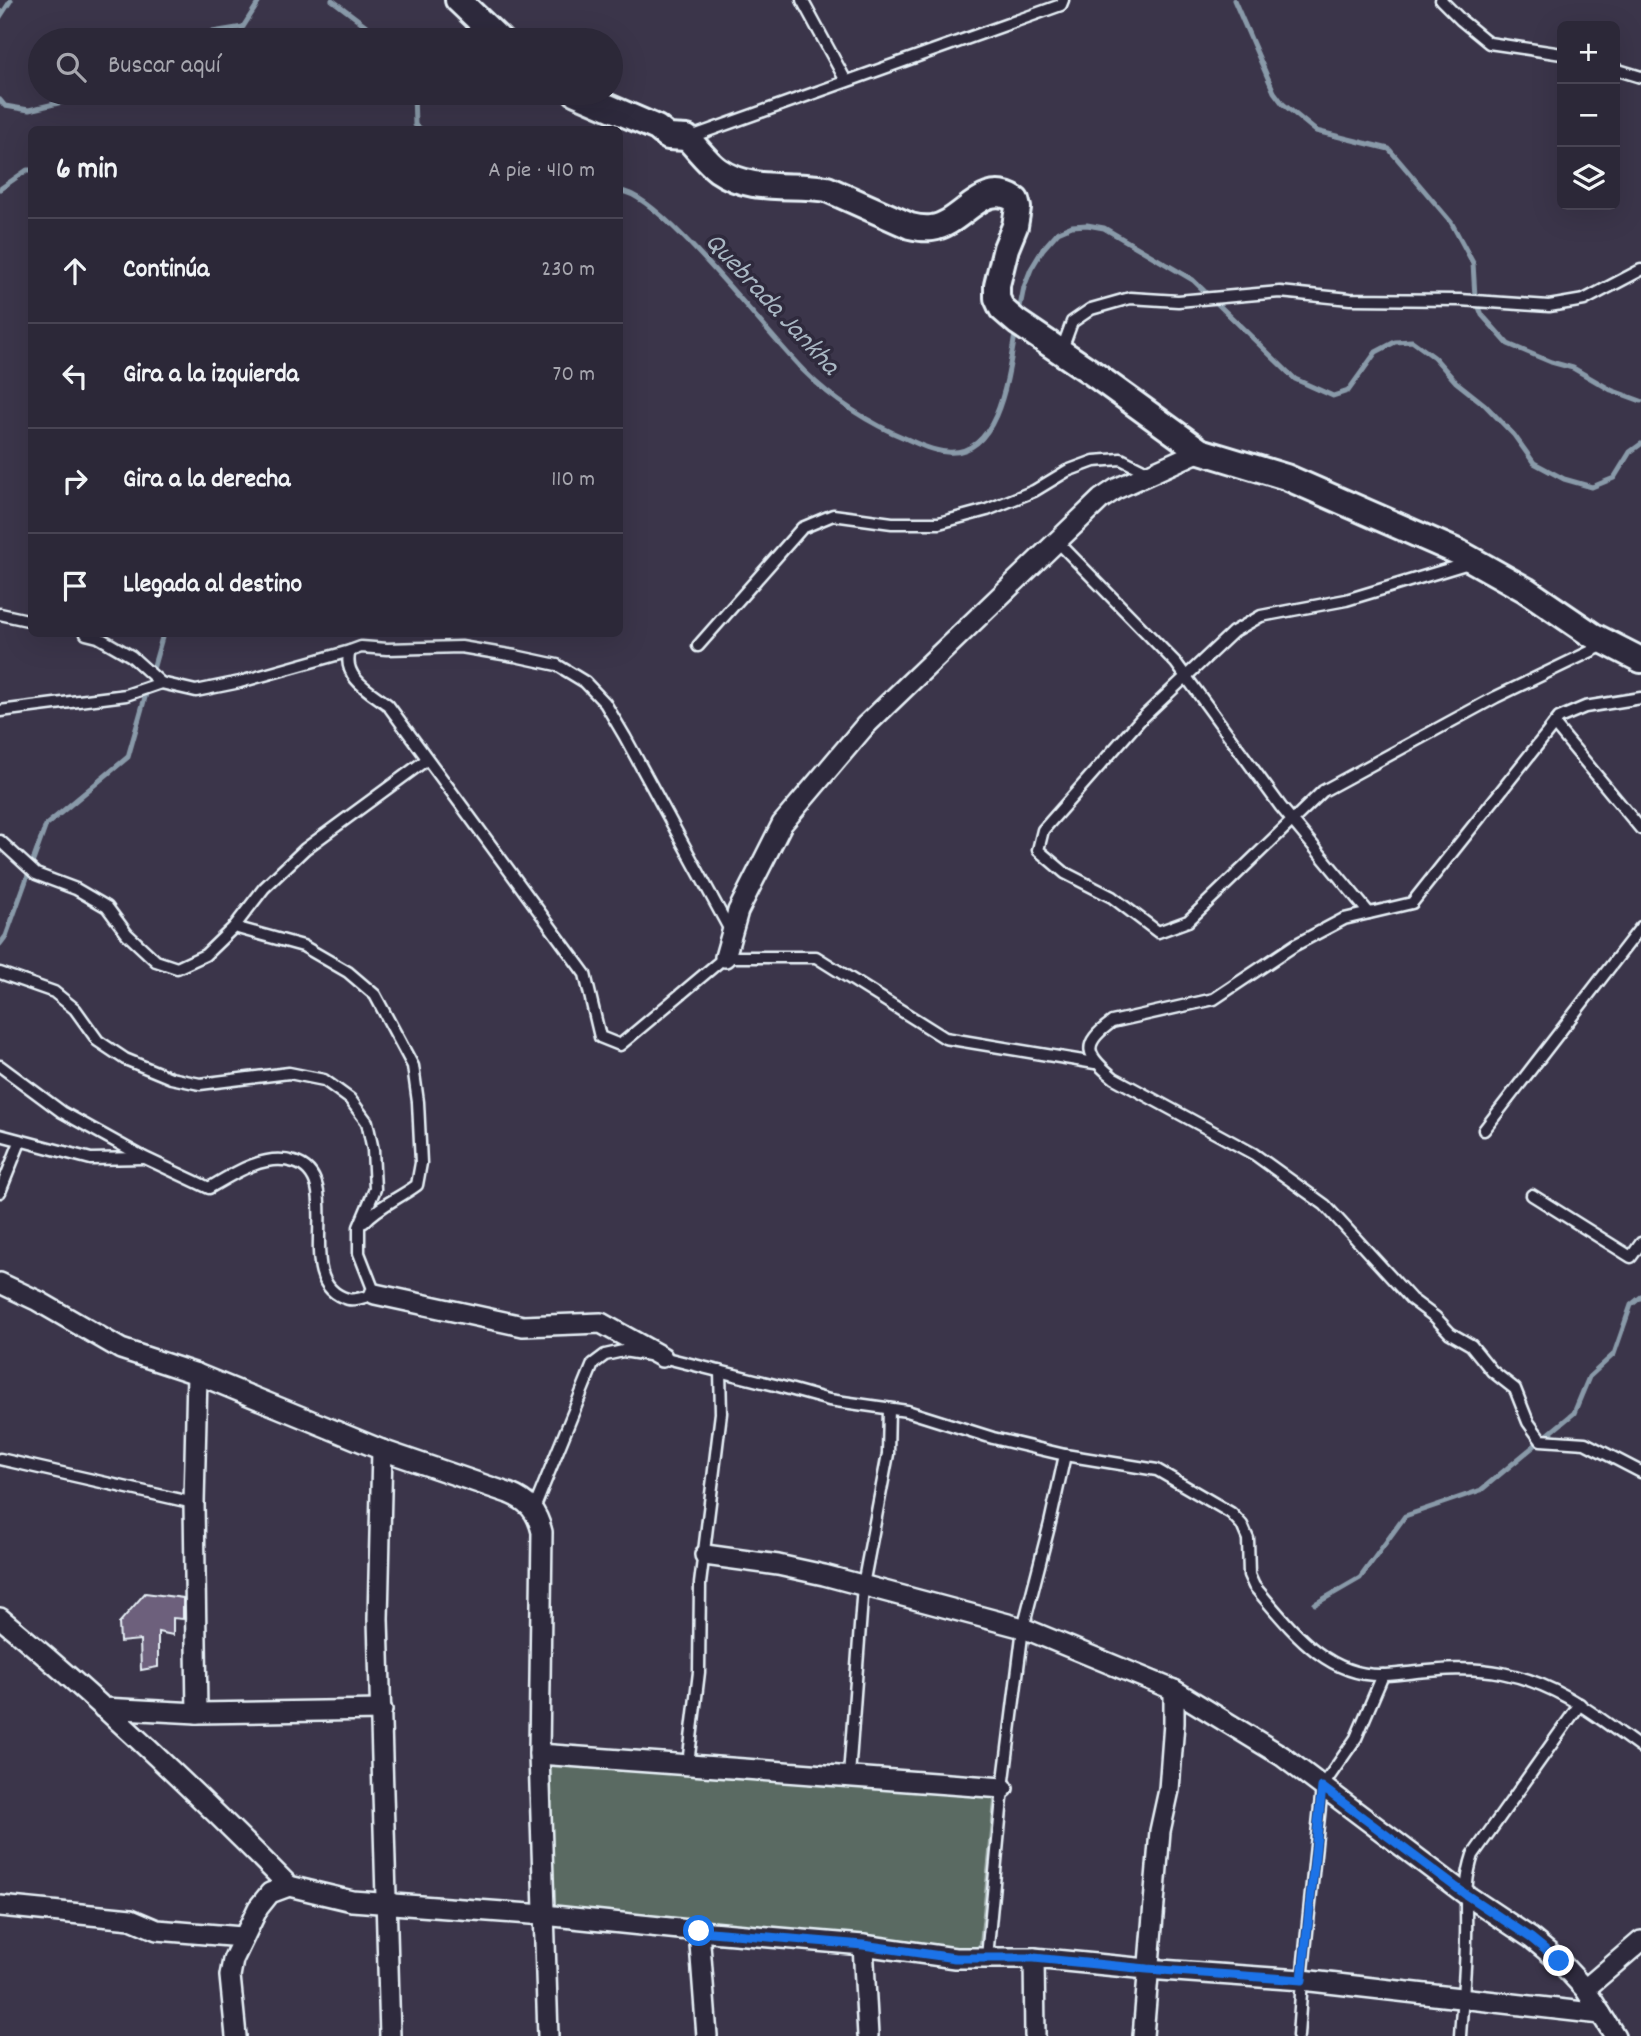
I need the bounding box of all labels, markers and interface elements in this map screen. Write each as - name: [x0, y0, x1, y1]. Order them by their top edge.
- map controls: [1557, 21, 1620, 210]
- button: +: [1557, 21, 1620, 84]
- search box: [28, 28, 623, 105]
- icon: search: [52, 48, 90, 86]
- text: Buscar aquí: [108, 48, 220, 85]
- button: −: [1557, 84, 1620, 147]
- button: layers: [1557, 147, 1620, 210]
- text: 6 min: [56, 150, 118, 193]
- text: A pie · 410 m: [488, 155, 595, 188]
- water label: Quebrada Jankha: [693, 225, 849, 387]
- icon: ahead: [56, 252, 94, 290]
- text: Continúa: [123, 252, 209, 289]
- text: 230 m: [541, 254, 595, 287]
- icon: left: [56, 357, 94, 395]
- text: Gira a la izquierda: [123, 357, 299, 394]
- text: 70 m: [553, 359, 595, 392]
- icon: right: [56, 462, 94, 500]
- text: Gira a la derecha: [123, 462, 290, 499]
- text: 110 m: [551, 464, 595, 497]
- icon: arrive: [56, 567, 94, 605]
- text: Llegada al destino: [123, 567, 302, 604]
- route start: [683, 1915, 714, 1946]
- route end: [1543, 1945, 1574, 1976]

